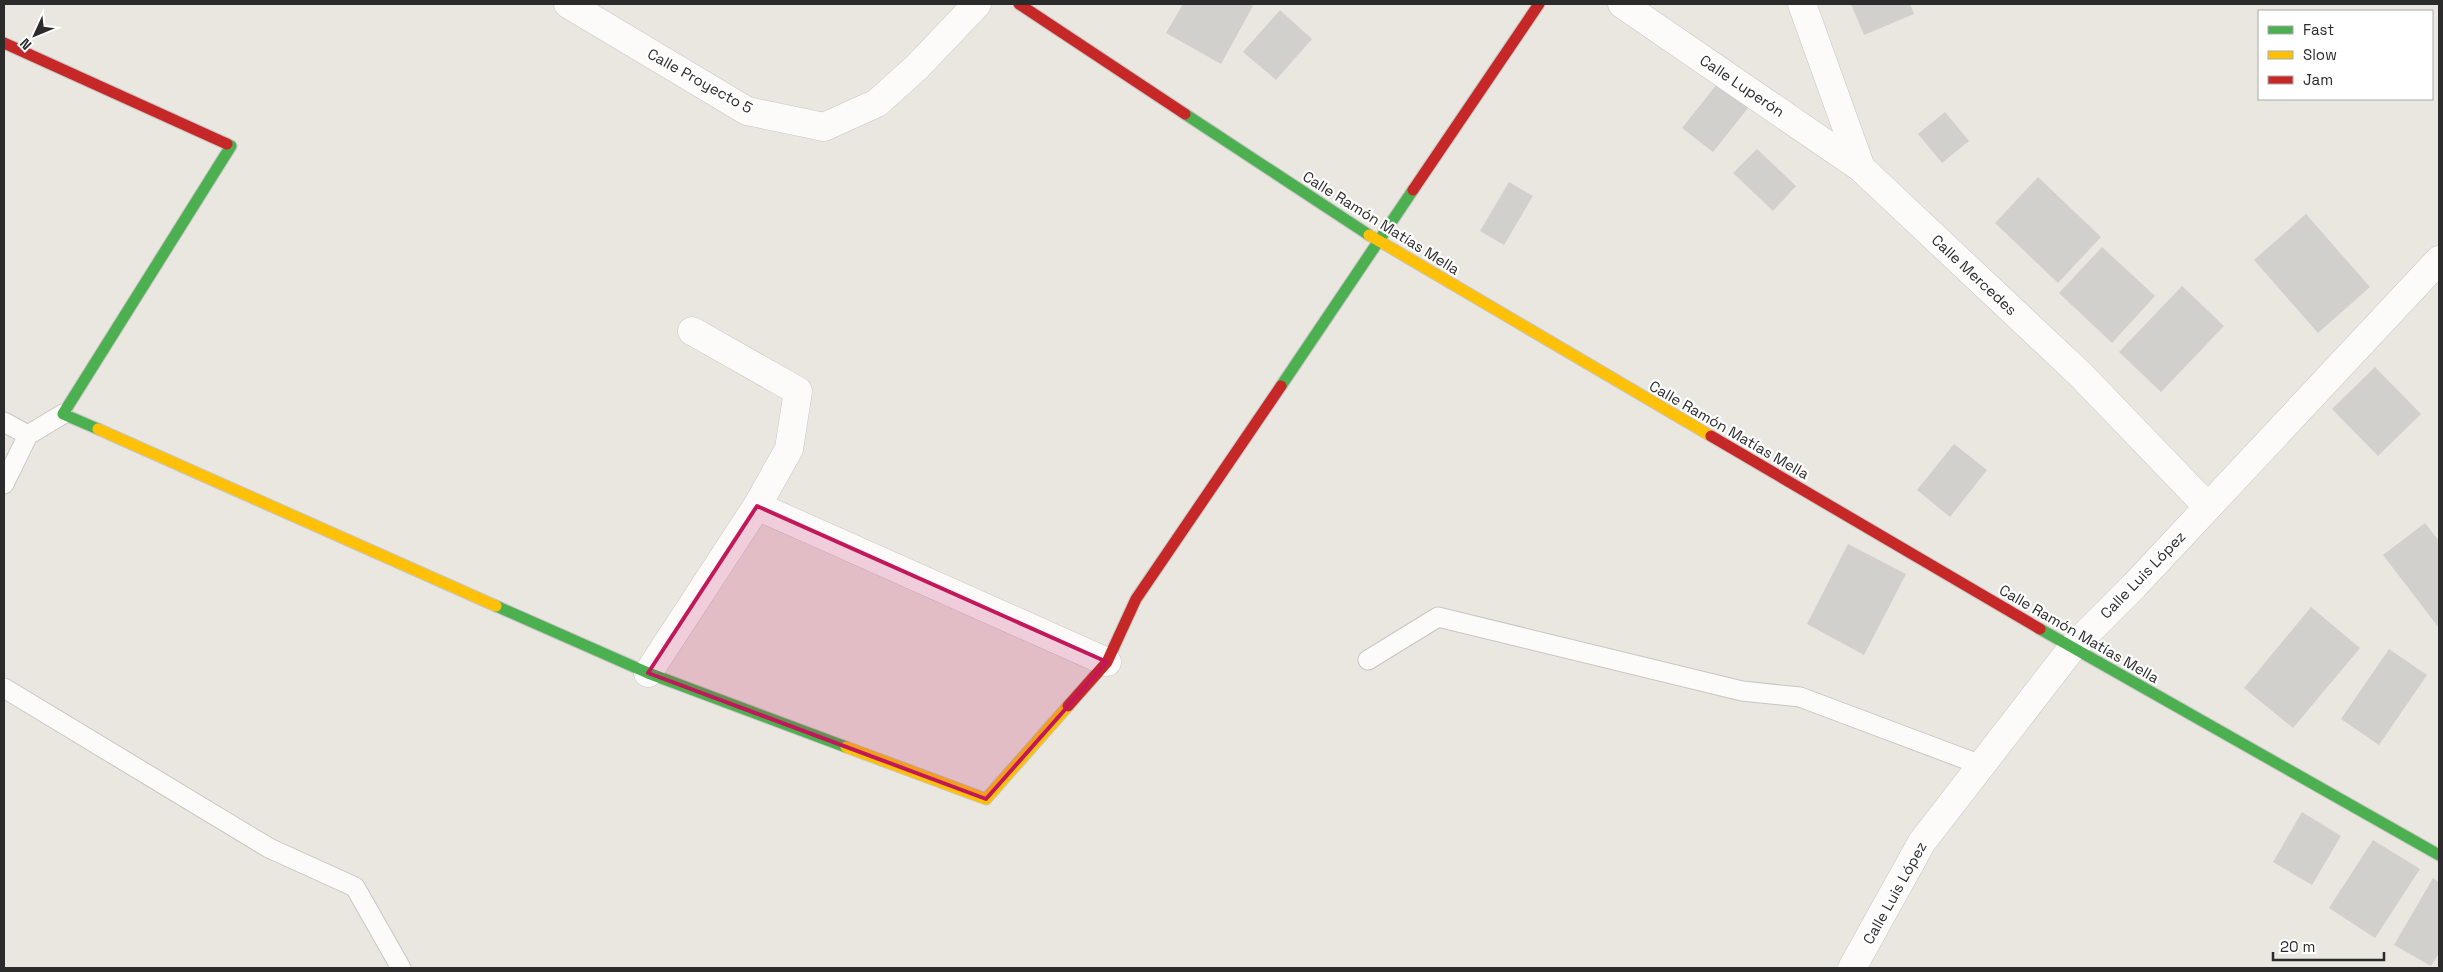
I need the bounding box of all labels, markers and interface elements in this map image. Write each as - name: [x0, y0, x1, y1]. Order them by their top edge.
- north arrow: [10, 10, 60, 60]
- legend: [2258, 10, 2433, 100]
- text: Fast: [2303, 20, 2334, 39]
- text: N: [16, 34, 35, 54]
- street label: Calle Proyecto 5: [644, 44, 756, 117]
- text: Slow: [2303, 45, 2337, 64]
- street label: Calle Luperón: [1696, 50, 1788, 121]
- text: Jam: [2303, 70, 2333, 89]
- street label: Calle Ramón Matías Mella: [1299, 166, 1464, 279]
- street label: Calle Mercedes: [1928, 230, 2021, 319]
- street label: Calle Ramón Matías Mella: [1646, 376, 1813, 483]
- street label: Calle Luis López: [2096, 527, 2189, 622]
- street label: Calle Ramón Matías Mella: [1996, 580, 2163, 687]
- street label: Calle Luis López: [1858, 838, 1931, 947]
- scale bar: [2273, 930, 2384, 962]
- text: 20 m: [2280, 937, 2315, 956]

